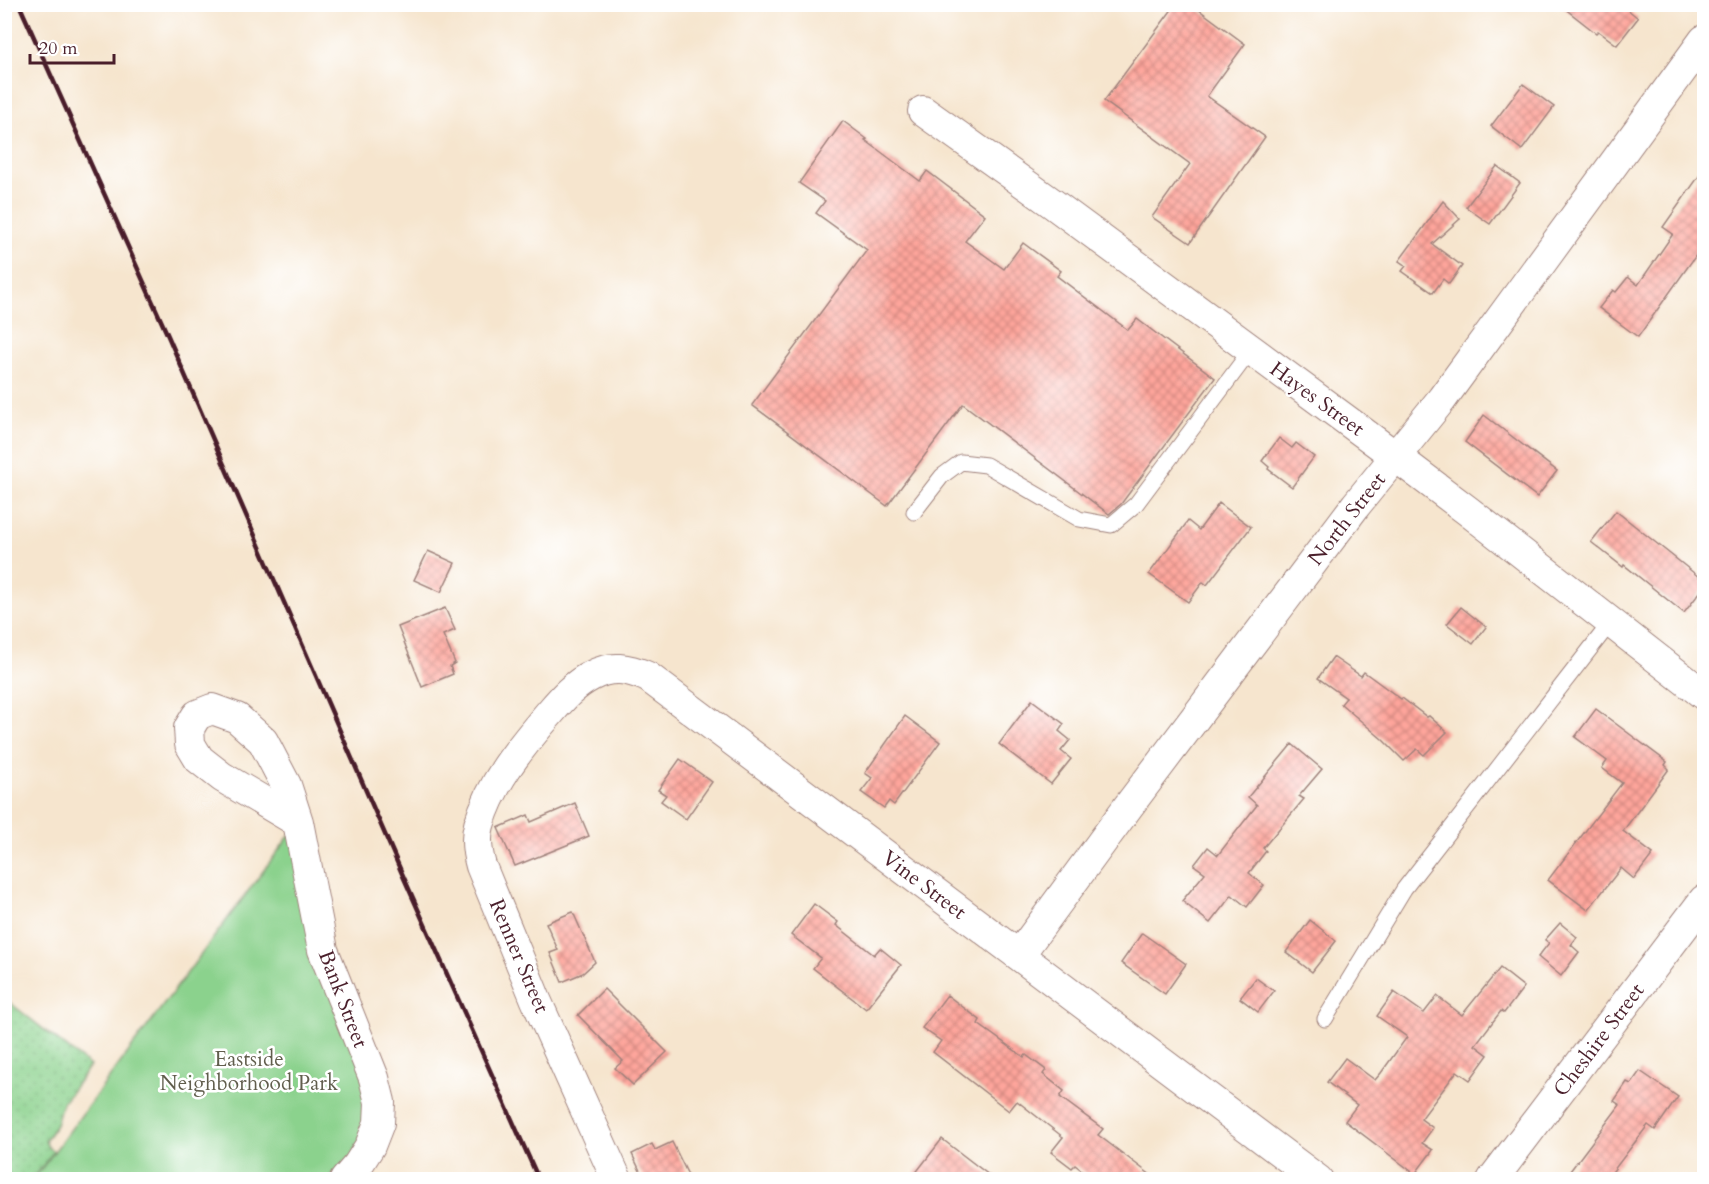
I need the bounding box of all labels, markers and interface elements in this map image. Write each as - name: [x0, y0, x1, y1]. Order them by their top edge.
- scale bar: [30, 27, 114, 65]
- text: 20 m: [39, 36, 78, 61]
- street label: Hayes Street: [1264, 355, 1370, 443]
- street label: North Street: [1301, 466, 1393, 572]
- street label: Vine Street: [876, 844, 973, 927]
- street label: Renner Street: [482, 894, 556, 1018]
- street label: Bank Street: [311, 946, 375, 1052]
- street label: Cheshire Street: [1547, 977, 1651, 1103]
- park label: Eastside Neighborhood Park: [160, 1045, 339, 1098]

